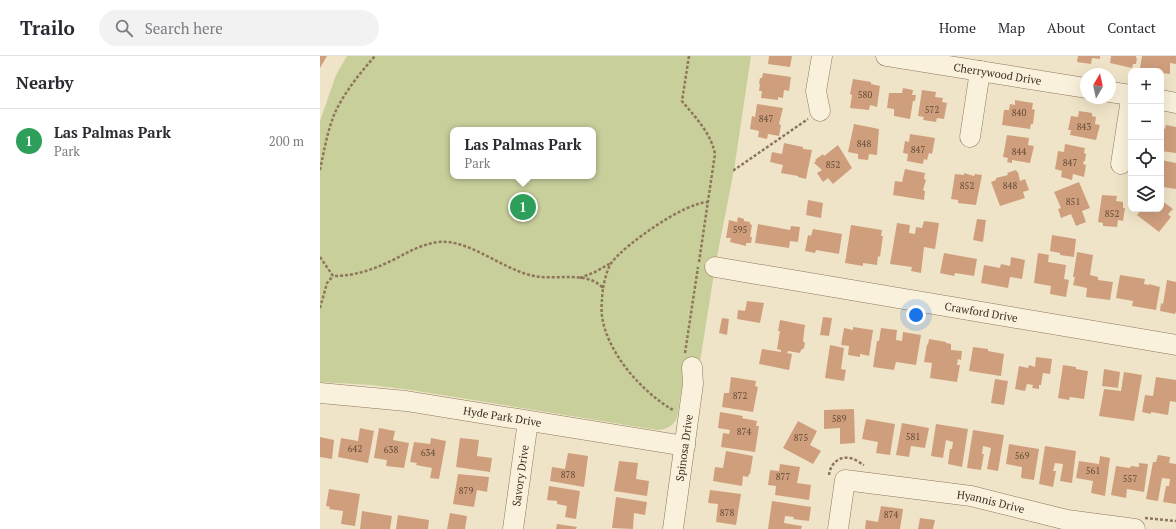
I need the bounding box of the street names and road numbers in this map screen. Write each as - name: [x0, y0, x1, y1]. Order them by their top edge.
- street label: Cherrywood Drive: [953, 60, 1043, 88]
- street label: Crawford Drive: [944, 299, 1019, 325]
- street label: Hyde Park Drive: [462, 403, 543, 430]
- street label: Spinosa Drive: [673, 413, 696, 482]
- street label: Savory Drive: [509, 443, 532, 507]
- street label: Hyannis Drive: [956, 487, 1027, 516]

